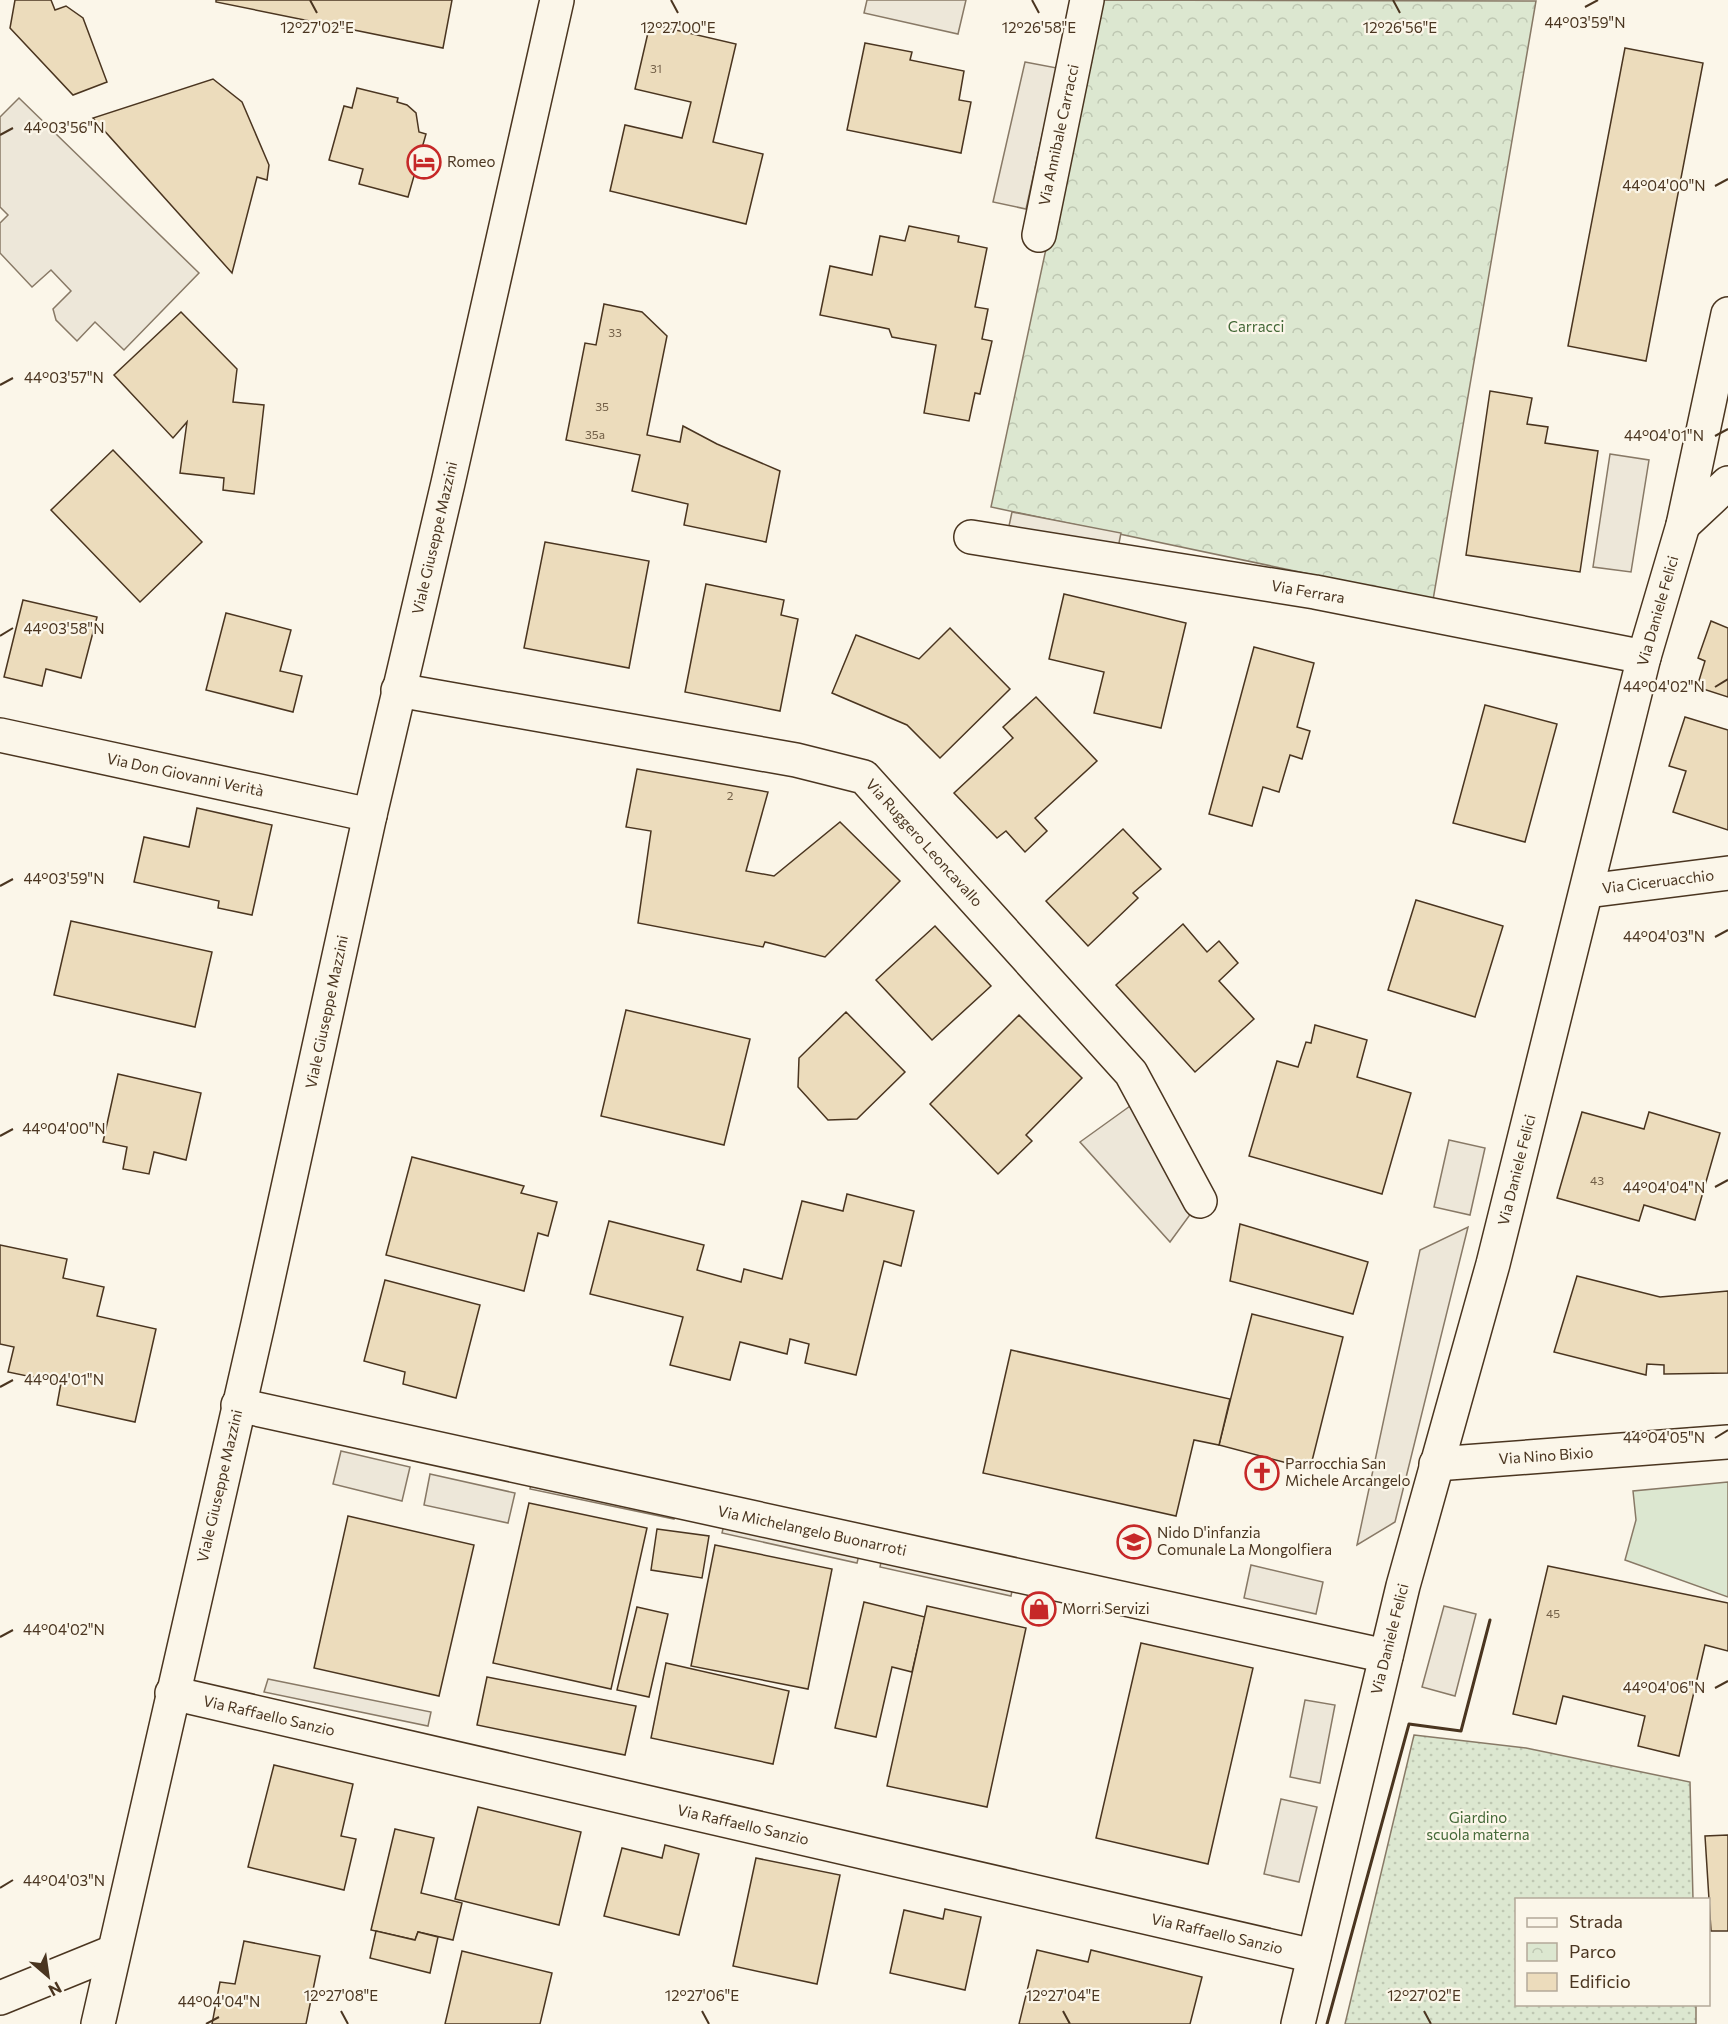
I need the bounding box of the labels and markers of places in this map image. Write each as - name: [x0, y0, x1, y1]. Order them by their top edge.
- hotel icon: Romeo: [406, 144, 442, 180]
- place label: Romeo: [447, 152, 496, 170]
- place label: Parrocchia San Michele Arcangelo: [1285, 1454, 1410, 1489]
- church icon: Parrocchia San Michele Arcangelo: [1244, 1455, 1280, 1491]
- place label: Nido D'infanzia Comunale La Mongolfiera: [1157, 1523, 1332, 1558]
- school or university icon: Nido D'infanzia Comunale La Mongolfiera: [1116, 1524, 1152, 1560]
- shop icon: Morri Servizi: [1021, 1591, 1057, 1627]
- place label: Morri Servizi: [1062, 1599, 1150, 1617]

